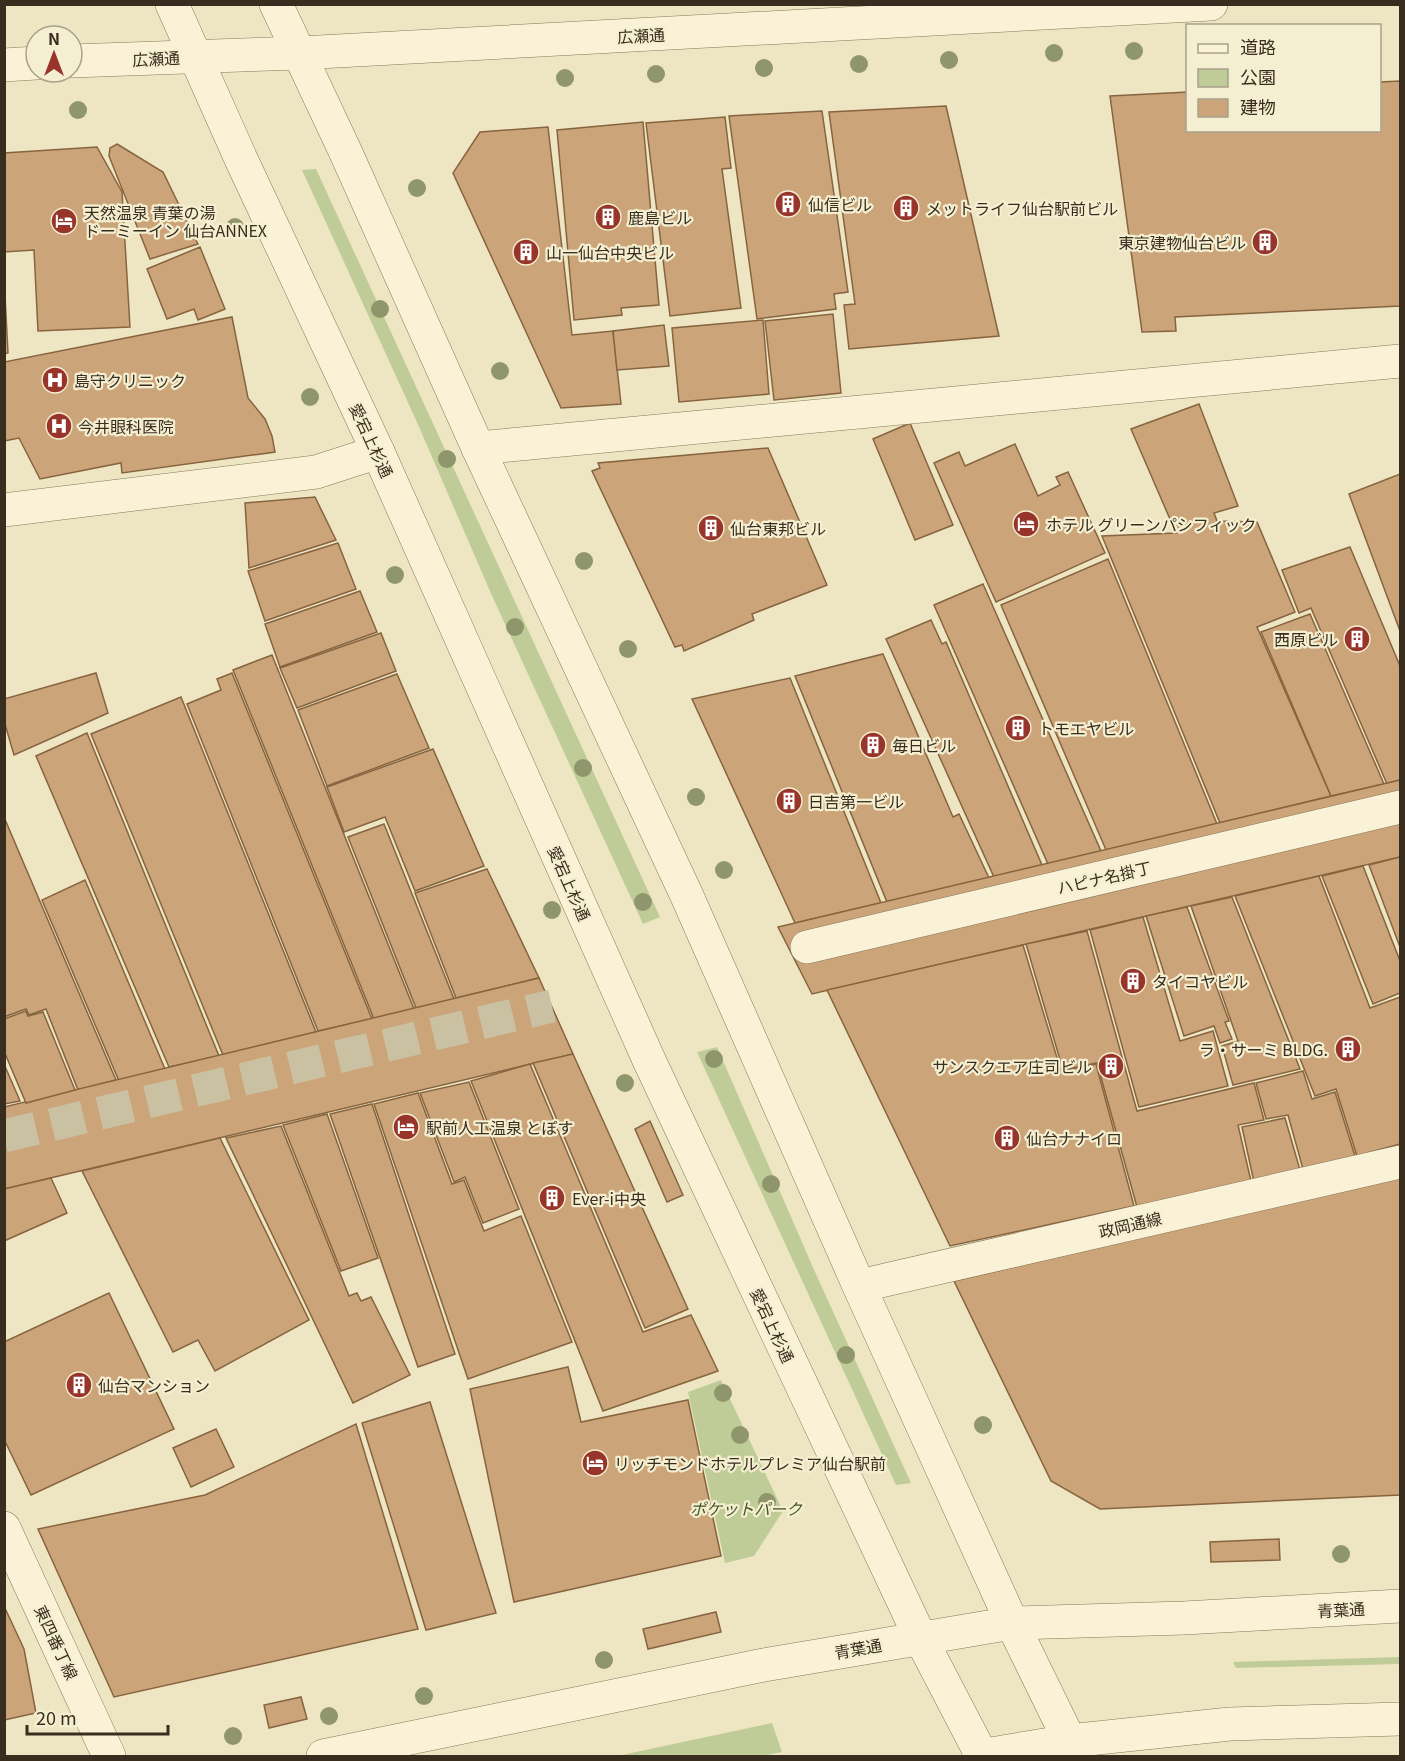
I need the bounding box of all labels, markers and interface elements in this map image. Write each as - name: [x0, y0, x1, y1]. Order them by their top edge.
- street label: 広瀬通: [616, 22, 666, 48]
- north arrow: [24, 24, 84, 84]
- legend: [1186, 24, 1381, 132]
- text: N: [48, 26, 60, 50]
- text: 道路: [1240, 33, 1276, 59]
- street label: 広瀬通: [131, 45, 181, 71]
- text: 公園: [1240, 63, 1276, 89]
- text: 建物: [1240, 93, 1276, 119]
- building icon: 仙信ビル: [773, 189, 803, 219]
- place label: 仙信ビル: [808, 192, 872, 216]
- building icon: メットライフ仙台駅前ビル: [891, 193, 921, 223]
- place label: メットライフ仙台駅前ビル: [926, 196, 1118, 220]
- place label: 天然温泉 青葉の湯 ドーミーイン 仙台ANNEX: [84, 200, 267, 242]
- building icon: 鹿島ビル: [593, 202, 623, 232]
- place label: 鹿島ビル: [628, 205, 692, 229]
- hotel icon: 天然温泉 青葉の湯 ドーミーイン 仙台ANNEX: [49, 206, 79, 236]
- building icon: 東京建物仙台ビル: [1250, 227, 1280, 257]
- place label: 東京建物仙台ビル: [1118, 230, 1246, 254]
- building icon: 山一仙台中央ビル: [511, 237, 541, 267]
- place label: 山一仙台中央ビル: [546, 240, 674, 264]
- hospital icon: 島守クリニック: [40, 365, 70, 395]
- place label: 島守クリニック: [74, 368, 186, 392]
- street label: 愛宕上杉通: [344, 399, 400, 481]
- hospital icon: 今井眼科医院: [44, 411, 74, 441]
- place label: 今井眼科医院: [78, 414, 174, 438]
- hotel icon: ホテル グリーンパシフィック: [1011, 509, 1041, 539]
- place label: ホテル グリーンパシフィック: [1046, 512, 1256, 536]
- building icon: 仙台東邦ビル: [696, 513, 726, 543]
- place label: 仙台東邦ビル: [730, 516, 826, 540]
- building icon: 西原ビル: [1342, 624, 1372, 654]
- place label: 西原ビル: [1274, 627, 1338, 651]
- building icon: トモエヤビル: [1003, 713, 1033, 743]
- place label: トモエヤビル: [1038, 716, 1134, 740]
- building icon: 毎日ビル: [858, 730, 888, 760]
- place label: 毎日ビル: [892, 733, 956, 757]
- building icon: 日吉第一ビル: [774, 786, 804, 816]
- place label: 日吉第一ビル: [808, 789, 904, 813]
- street label: 愛宕上杉通: [543, 842, 597, 924]
- street label: ハピナ名掛丁: [1055, 855, 1153, 899]
- building icon: タイコヤビル: [1118, 966, 1148, 996]
- place label: タイコヤビル: [1152, 969, 1248, 993]
- building icon: ラ・サーミ BLDG.: [1333, 1034, 1363, 1064]
- place label: ラ・サーミ BLDG.: [1199, 1037, 1328, 1061]
- building icon: サンスクエア庄司ビル: [1096, 1051, 1126, 1081]
- place label: サンスクエア庄司ビル: [932, 1054, 1092, 1078]
- hotel icon: 駅前人工温泉 とぽす: [391, 1112, 421, 1142]
- place label: 駅前人工温泉 とぽす: [426, 1115, 574, 1139]
- building icon: 仙台ナナイロ: [992, 1123, 1022, 1153]
- place label: 仙台ナナイロ: [1026, 1126, 1122, 1150]
- building icon: Ever-i中央: [537, 1183, 567, 1213]
- place label: Ever-i中央: [572, 1186, 646, 1210]
- street label: 政岡通線: [1096, 1205, 1164, 1243]
- street label: 愛宕上杉通: [745, 1284, 801, 1366]
- building icon: 仙台マンション: [64, 1370, 94, 1400]
- place label: 仙台マンション: [98, 1373, 210, 1397]
- hotel icon: リッチモンドホテルプレミア仙台駅前: [580, 1448, 610, 1478]
- place label: リッチモンドホテルプレミア仙台駅前: [614, 1451, 886, 1475]
- park label: ポケットパーク: [690, 1496, 803, 1520]
- street label: 青葉通: [1316, 1596, 1366, 1622]
- street label: 東四番丁線: [29, 1601, 85, 1683]
- street label: 青葉通: [832, 1632, 884, 1664]
- scale bar: [27, 1698, 168, 1736]
- text: 20 m: [36, 1704, 77, 1730]

